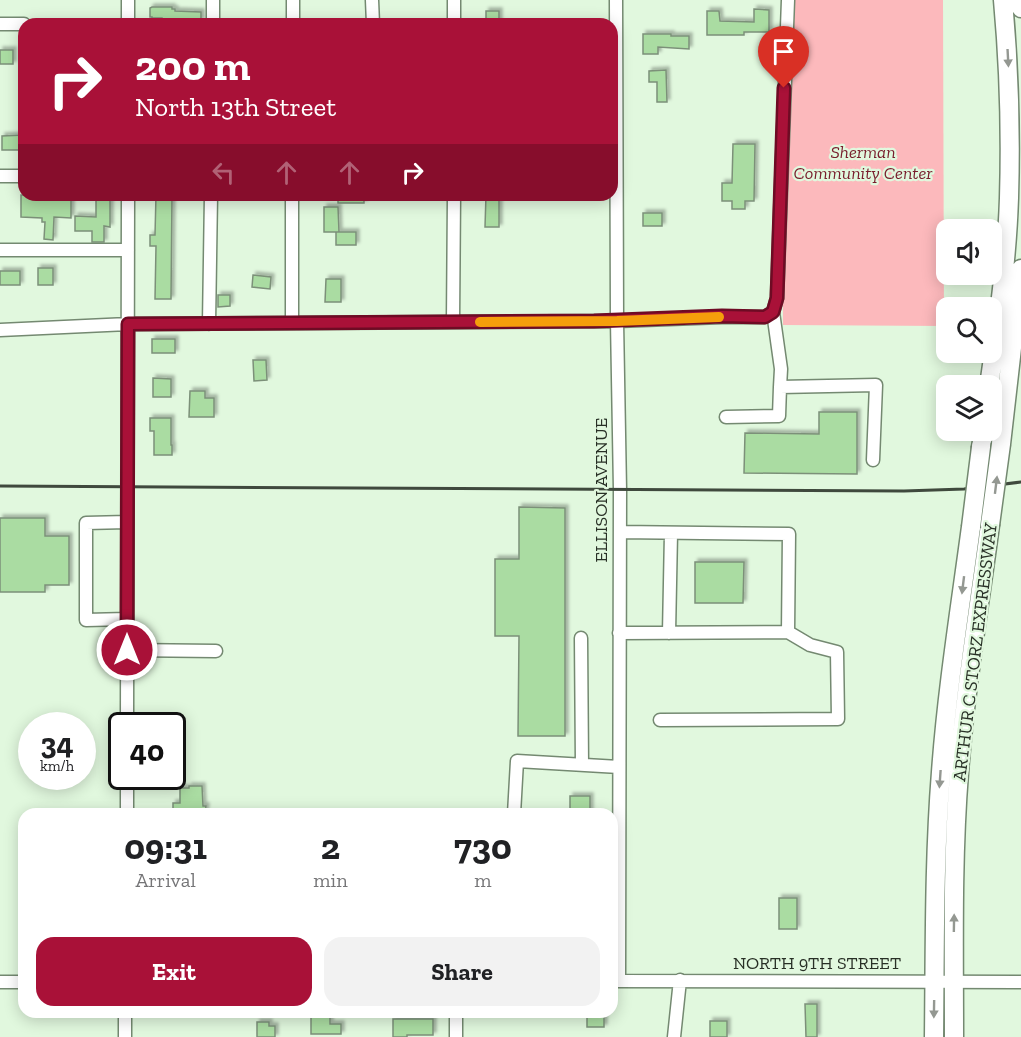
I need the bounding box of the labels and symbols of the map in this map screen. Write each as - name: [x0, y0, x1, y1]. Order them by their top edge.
- pin: [758, 26, 809, 88]
- one-way arrow: [1003, 49, 1012, 68]
- park label: Sherman Community Center: [793, 141, 933, 184]
- street label: ELLISON AVENUE: [590, 418, 612, 562]
- one-way arrow: [991, 475, 1000, 494]
- street label: ARTHUR C STORZ EXPRESSWAY: [948, 521, 1002, 783]
- one-way arrow: [959, 576, 968, 595]
- position arrow: [95, 618, 159, 682]
- speed limit sign: 40: [108, 712, 186, 790]
- one-way arrow: [936, 769, 945, 788]
- one-way arrow: [950, 914, 959, 933]
- street label: NORTH 9TH STREET: [733, 952, 901, 974]
- one-way arrow: [930, 1000, 939, 1019]

